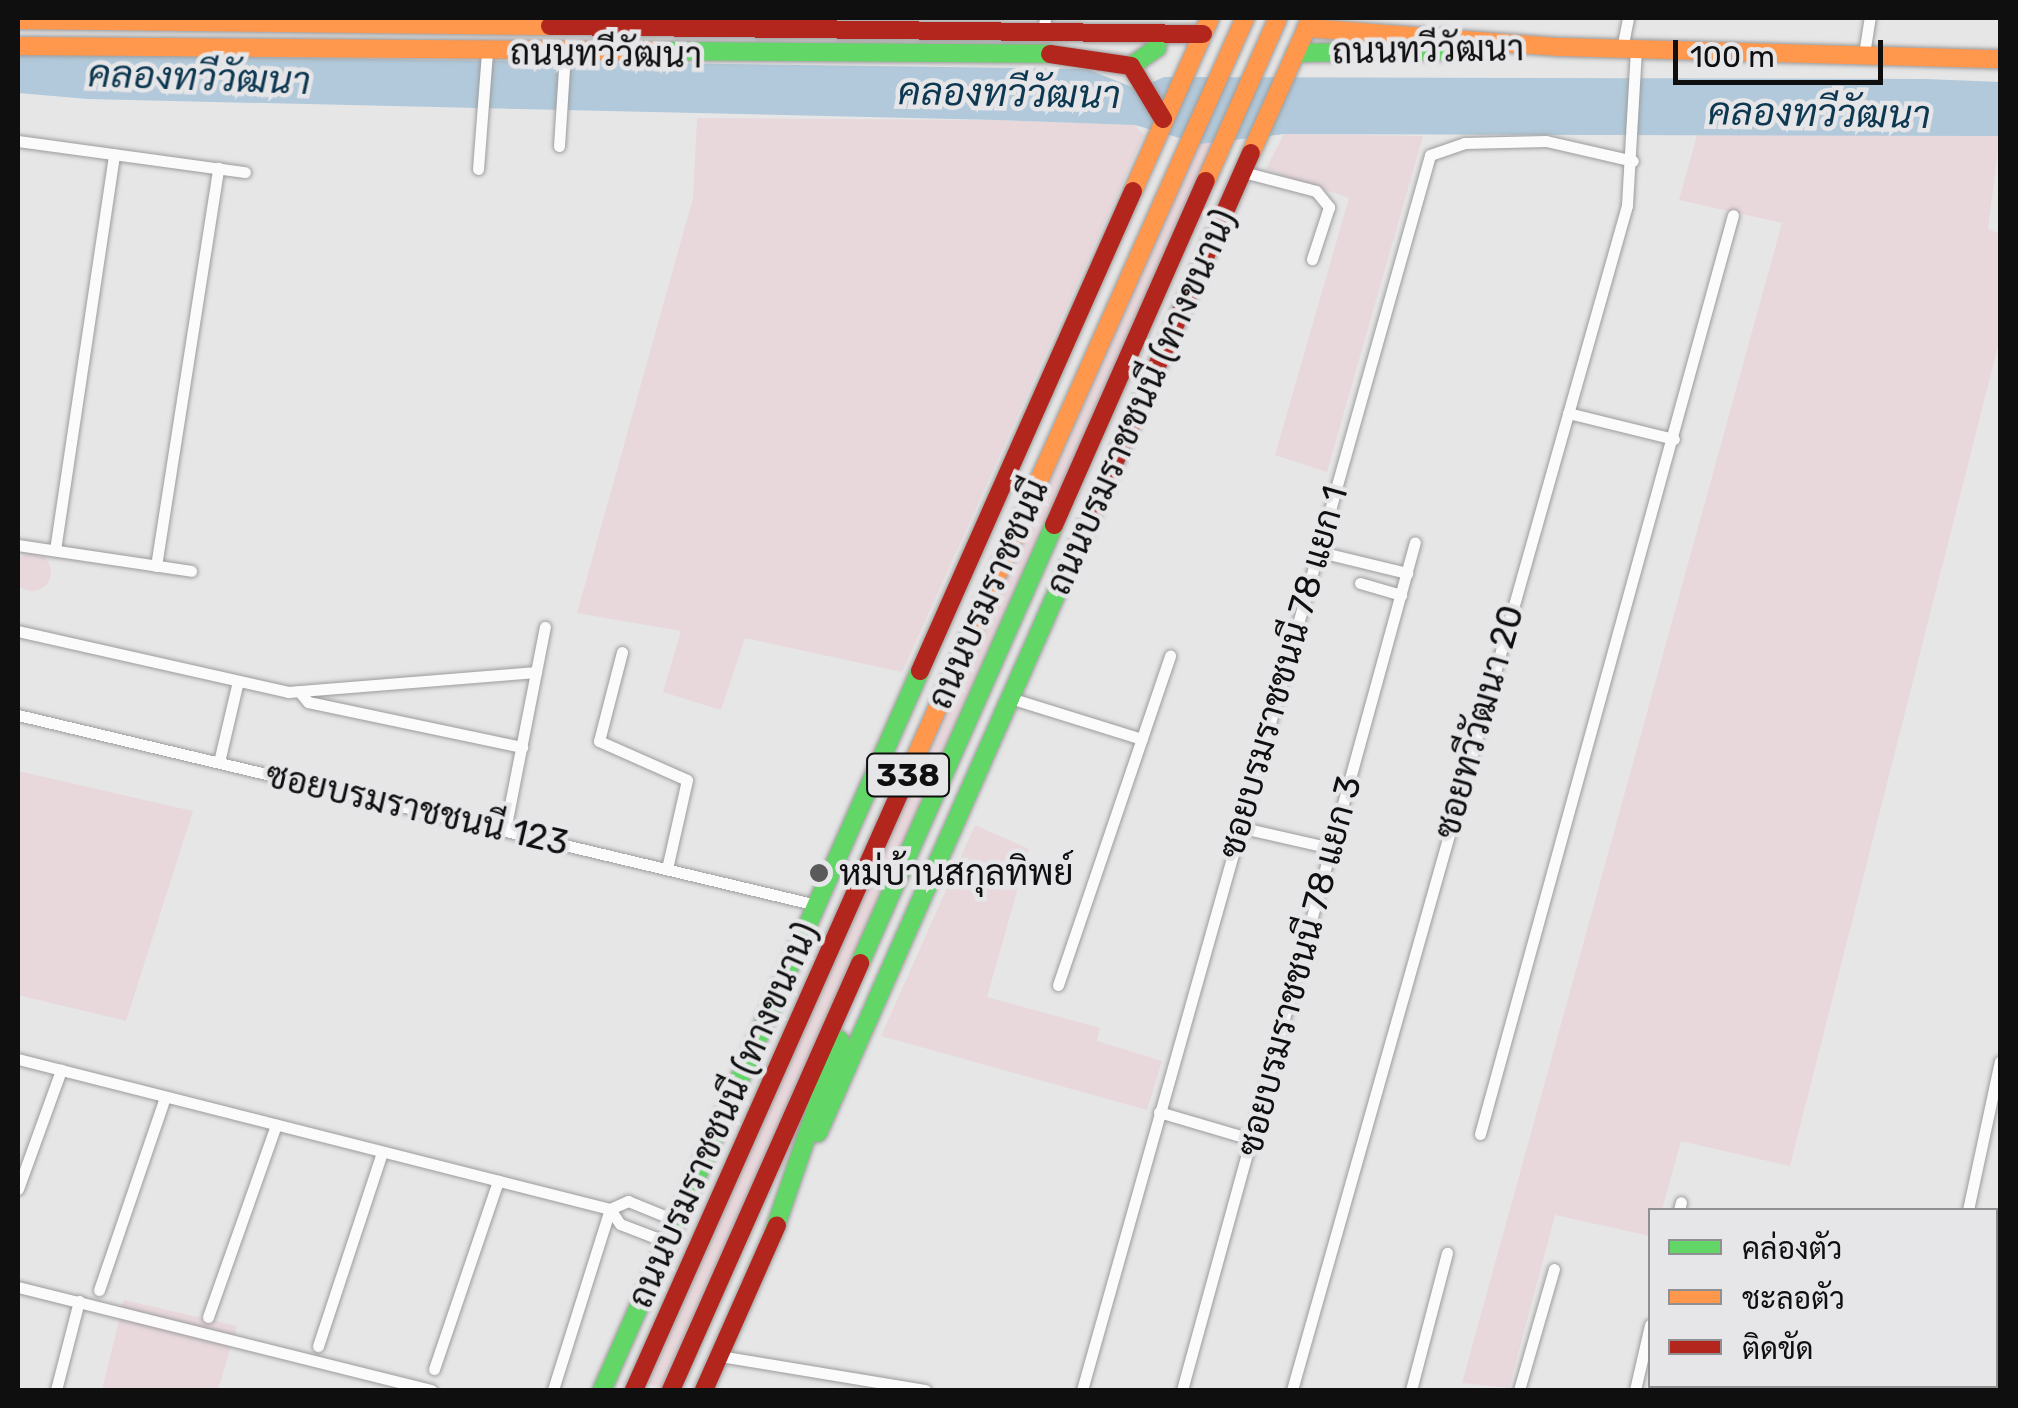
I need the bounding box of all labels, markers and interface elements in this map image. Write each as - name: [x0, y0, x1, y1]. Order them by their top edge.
- scale bar: [1678, 20, 1888, 82]
- street label: ถนนทวีวัฒนา: [1332, 27, 1524, 73]
- street label: ถนนทวีวัฒนา: [510, 31, 702, 77]
- text: 100 m: [1690, 39, 1775, 75]
- water label: คลองทวีวัฒนา: [87, 51, 311, 105]
- water label: คลองทวีวัฒนา: [897, 69, 1121, 119]
- water label: คลองทวีวัฒนา: [1707, 89, 1931, 139]
- street label: ถนนบรมราชชนนี (ทางขนาน): [1037, 203, 1245, 601]
- street label: ถนนบรมราชชนนี: [919, 473, 1057, 715]
- street label: ซอยบรมราชชนนี 78 แยก 1: [1210, 481, 1356, 863]
- street label: ซอยทวีวัฒนา 20: [1426, 601, 1532, 843]
- road number: 338: [866, 748, 950, 802]
- street label: ซอยบรมราชชนนี 123: [262, 754, 572, 864]
- street label: ซอยบรมราชชนนี 78 แยก 3: [1228, 771, 1370, 1161]
- place label: หม่บ้านสกุลทิพย์: [839, 852, 1074, 894]
- marker: หม่บ้านสกุลทิพย์: [808, 862, 830, 884]
- street label: ถนนบรมราชชนนี (ทางขนาน): [619, 916, 827, 1314]
- legend: [1648, 1208, 1998, 1388]
- text: คล่องตัว: [1742, 1231, 1842, 1267]
- text: ชะลอตัว: [1742, 1281, 1845, 1317]
- text: ติดขัด: [1742, 1331, 1814, 1367]

